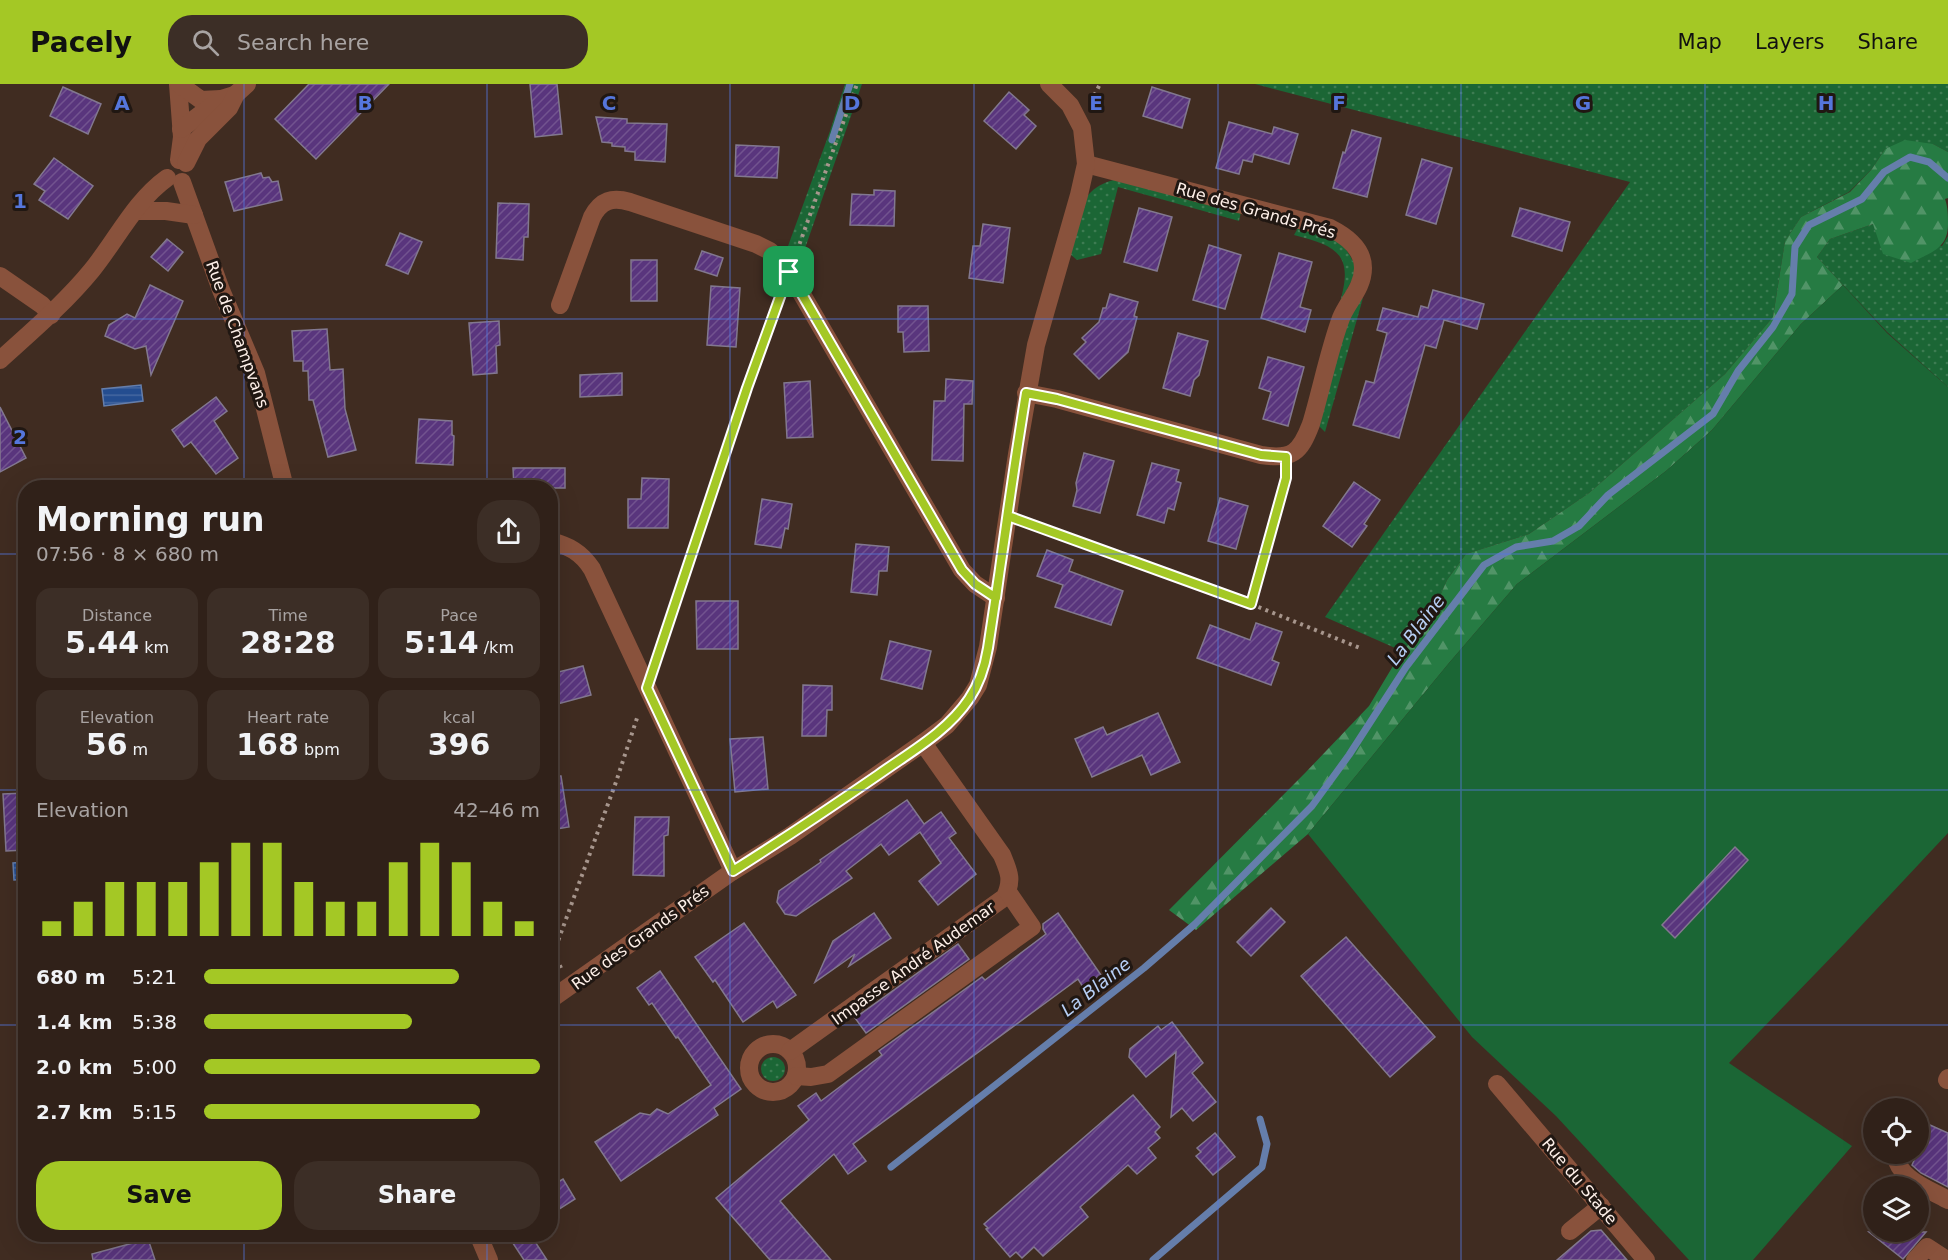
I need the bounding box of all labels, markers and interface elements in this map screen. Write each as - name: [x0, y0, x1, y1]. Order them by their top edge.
- search box: [168, 15, 588, 69]
- text: Pacely: [30, 26, 132, 59]
- icon: search: [189, 26, 222, 59]
- text: Search here: [237, 30, 369, 55]
- text: Map: [1678, 30, 1722, 54]
- text: Layers: [1755, 30, 1824, 54]
- text: Share: [1857, 30, 1918, 54]
- text: A: [114, 91, 130, 115]
- text: B: [357, 91, 373, 115]
- text: C: [602, 91, 616, 115]
- text: D: [844, 91, 860, 115]
- text: E: [1089, 91, 1103, 115]
- text: F: [1332, 91, 1346, 115]
- text: G: [1575, 91, 1591, 115]
- text: H: [1818, 91, 1834, 115]
- street label: Rue des Grands Prés: [1174, 179, 1338, 242]
- text: 1: [13, 189, 27, 213]
- pin: [763, 246, 814, 297]
- icon: arrive: [772, 255, 805, 288]
- street label: Rue de Champvans: [202, 258, 273, 410]
- text: 2: [13, 425, 27, 449]
- text: Morning run: [36, 500, 264, 539]
- button: share: [477, 500, 540, 563]
- text: 07:56 · 8 × 680 m: [36, 542, 219, 566]
- water label: La Blaine: [1382, 590, 1449, 669]
- text: Distance: [82, 606, 152, 625]
- text: Time: [268, 606, 308, 625]
- text: Pace: [440, 606, 478, 625]
- text: 5.44: [65, 625, 139, 660]
- text: 28:28: [240, 625, 336, 660]
- text: 5:14: [404, 625, 479, 660]
- text: km: [139, 638, 169, 657]
- text: /km: [479, 638, 514, 657]
- text: Elevation: [80, 708, 154, 727]
- text: Heart rate: [247, 708, 329, 727]
- text: kcal: [443, 708, 475, 727]
- text: 56: [86, 727, 128, 762]
- text: 168: [236, 727, 299, 762]
- text: 396: [428, 727, 490, 762]
- text: m: [128, 740, 148, 759]
- text: bpm: [299, 740, 340, 759]
- text: Elevation: [36, 798, 129, 822]
- text: 42–46 m: [453, 798, 540, 822]
- street label: Rue des Grands Prés: [568, 881, 713, 994]
- street label: Impasse André Audemar: [828, 897, 999, 1029]
- water label: La Blaine: [1057, 953, 1135, 1020]
- text: 680 m: [36, 965, 106, 989]
- text: 5:21: [132, 965, 177, 989]
- text: 1.4 km: [36, 1010, 113, 1034]
- text: 5:38: [132, 1010, 177, 1034]
- text: 2.0 km: [36, 1055, 113, 1079]
- text: 5:00: [132, 1055, 177, 1079]
- map controls: [1863, 1098, 1929, 1242]
- button: locate: [1863, 1098, 1929, 1164]
- text: 2.7 km: [36, 1100, 113, 1124]
- text: 5:15: [132, 1100, 177, 1124]
- street label: Rue du Stade: [1538, 1134, 1621, 1228]
- button: Save: [36, 1161, 282, 1230]
- button: Share: [294, 1161, 540, 1230]
- button: layers: [1863, 1176, 1929, 1242]

